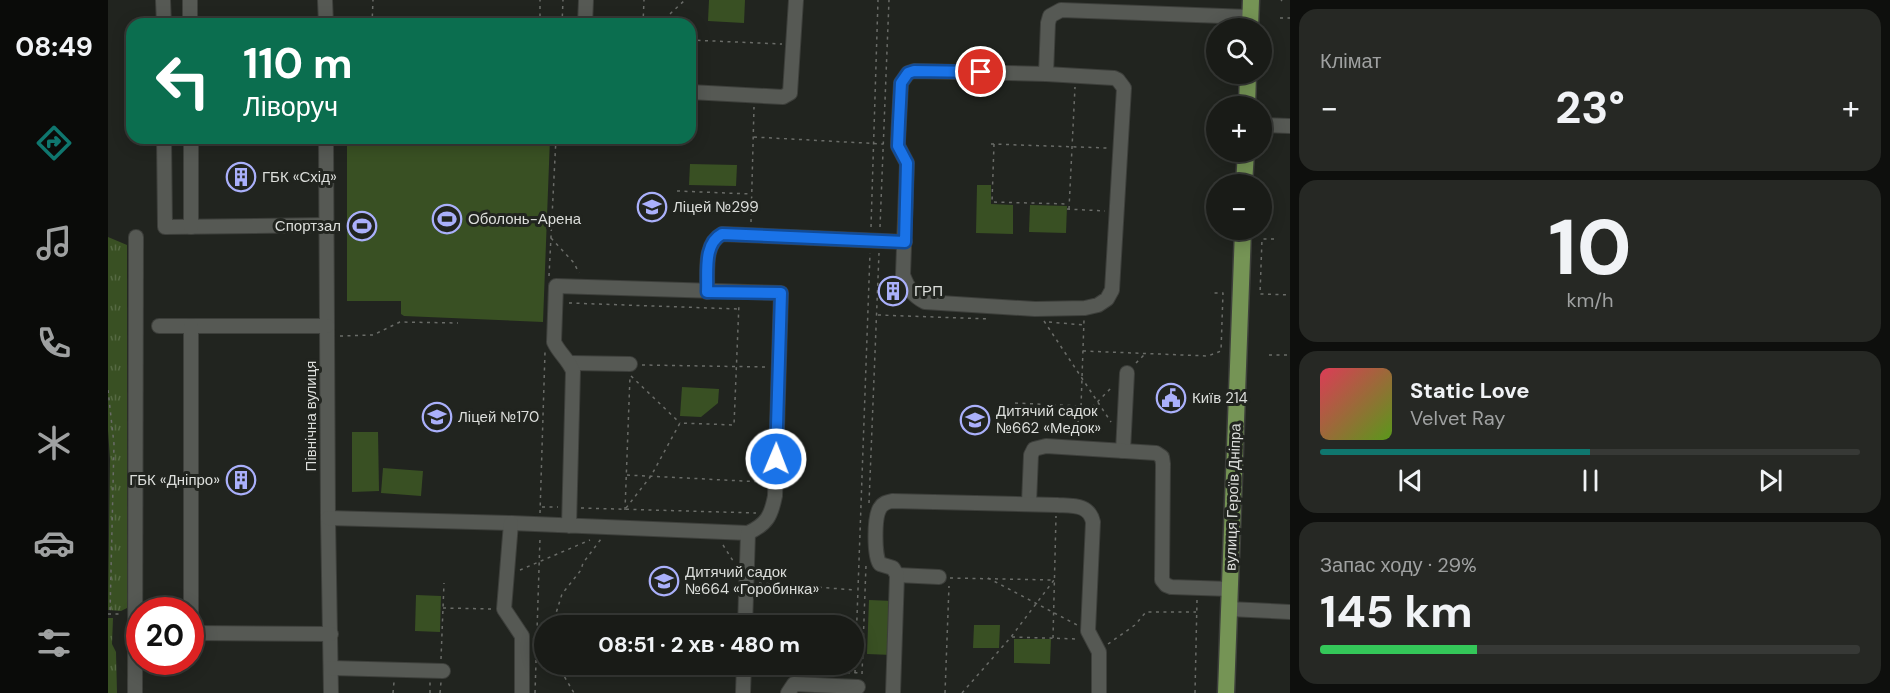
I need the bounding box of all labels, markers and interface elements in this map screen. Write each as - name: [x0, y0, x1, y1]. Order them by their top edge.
- map controls: [1206, 18, 1272, 240]
- button: search: [1206, 18, 1272, 84]
- text: 08:49: [15, 29, 93, 64]
- text: 110 m: [243, 36, 353, 91]
- icon: left: [144, 42, 222, 120]
- pin: [955, 46, 1006, 97]
- text: Клімат: [1320, 48, 1381, 74]
- icon: arrive: [964, 55, 997, 88]
- text: 23°: [1555, 78, 1625, 137]
- text: −: [1320, 86, 1338, 129]
- text: +: [1842, 86, 1860, 129]
- text: Ліворуч: [243, 89, 338, 124]
- button: +: [1206, 96, 1272, 162]
- icon: directions: [33, 122, 75, 164]
- building icon: ГБК «Схід»: [225, 161, 257, 193]
- place label: ГБК «Схід»: [262, 167, 337, 187]
- button: −: [1206, 174, 1272, 240]
- school or university icon: Ліцей №299: [636, 191, 668, 223]
- place label: Ліцей №299: [673, 197, 759, 217]
- text: 10: [1548, 197, 1632, 298]
- sports icon: Оболонь-Арена: [431, 203, 463, 235]
- place label: Оболонь-Арена: [468, 209, 582, 229]
- sports icon: Спортзал: [346, 210, 378, 242]
- place label: Спортзал: [275, 216, 341, 236]
- icon: music: [33, 222, 75, 264]
- building icon: ГРП: [877, 275, 909, 307]
- place label: ГРП: [914, 281, 943, 301]
- text: km/h: [1566, 287, 1614, 313]
- icon: phone: [33, 322, 75, 364]
- street label: Північна вулиця: [301, 361, 321, 471]
- text: Static Love: [1410, 376, 1530, 405]
- public building icon: Київ 214: [1155, 382, 1187, 414]
- place label: Київ 214: [1192, 388, 1248, 408]
- school or university icon: Ліцей №170: [421, 401, 453, 433]
- place label: Дитячий садок №662 «Медок»: [996, 401, 1101, 438]
- school or university icon: Дитячий садок №662 «Медок»: [959, 404, 991, 436]
- text: Velvet Ray: [1410, 405, 1505, 431]
- place label: Ліцей №170: [458, 407, 539, 427]
- icon: climate: [33, 422, 75, 464]
- street label: вулиця Героїв Дніпра: [1220, 422, 1246, 571]
- position arrow: [744, 427, 808, 491]
- building icon: ГБК «Дніпро»: [225, 464, 257, 496]
- icon: previous: [1394, 464, 1427, 497]
- icon: pause: [1574, 464, 1607, 497]
- icon: next: [1754, 464, 1787, 497]
- place label: ГБК «Дніпро»: [129, 470, 220, 490]
- icon: car: [33, 522, 75, 564]
- text: Запас ходу · 29%: [1320, 552, 1477, 578]
- place label: Дитячий садок №664 «Горобинка»: [685, 562, 819, 599]
- school or university icon: Дитячий садок №664 «Горобинка»: [648, 565, 680, 597]
- text: 145 km: [1320, 582, 1473, 641]
- speed limit sign: 20: [126, 597, 204, 675]
- icon: filters: [33, 622, 75, 664]
- text: 08:51 · 2 хв · 480 m: [598, 630, 800, 659]

